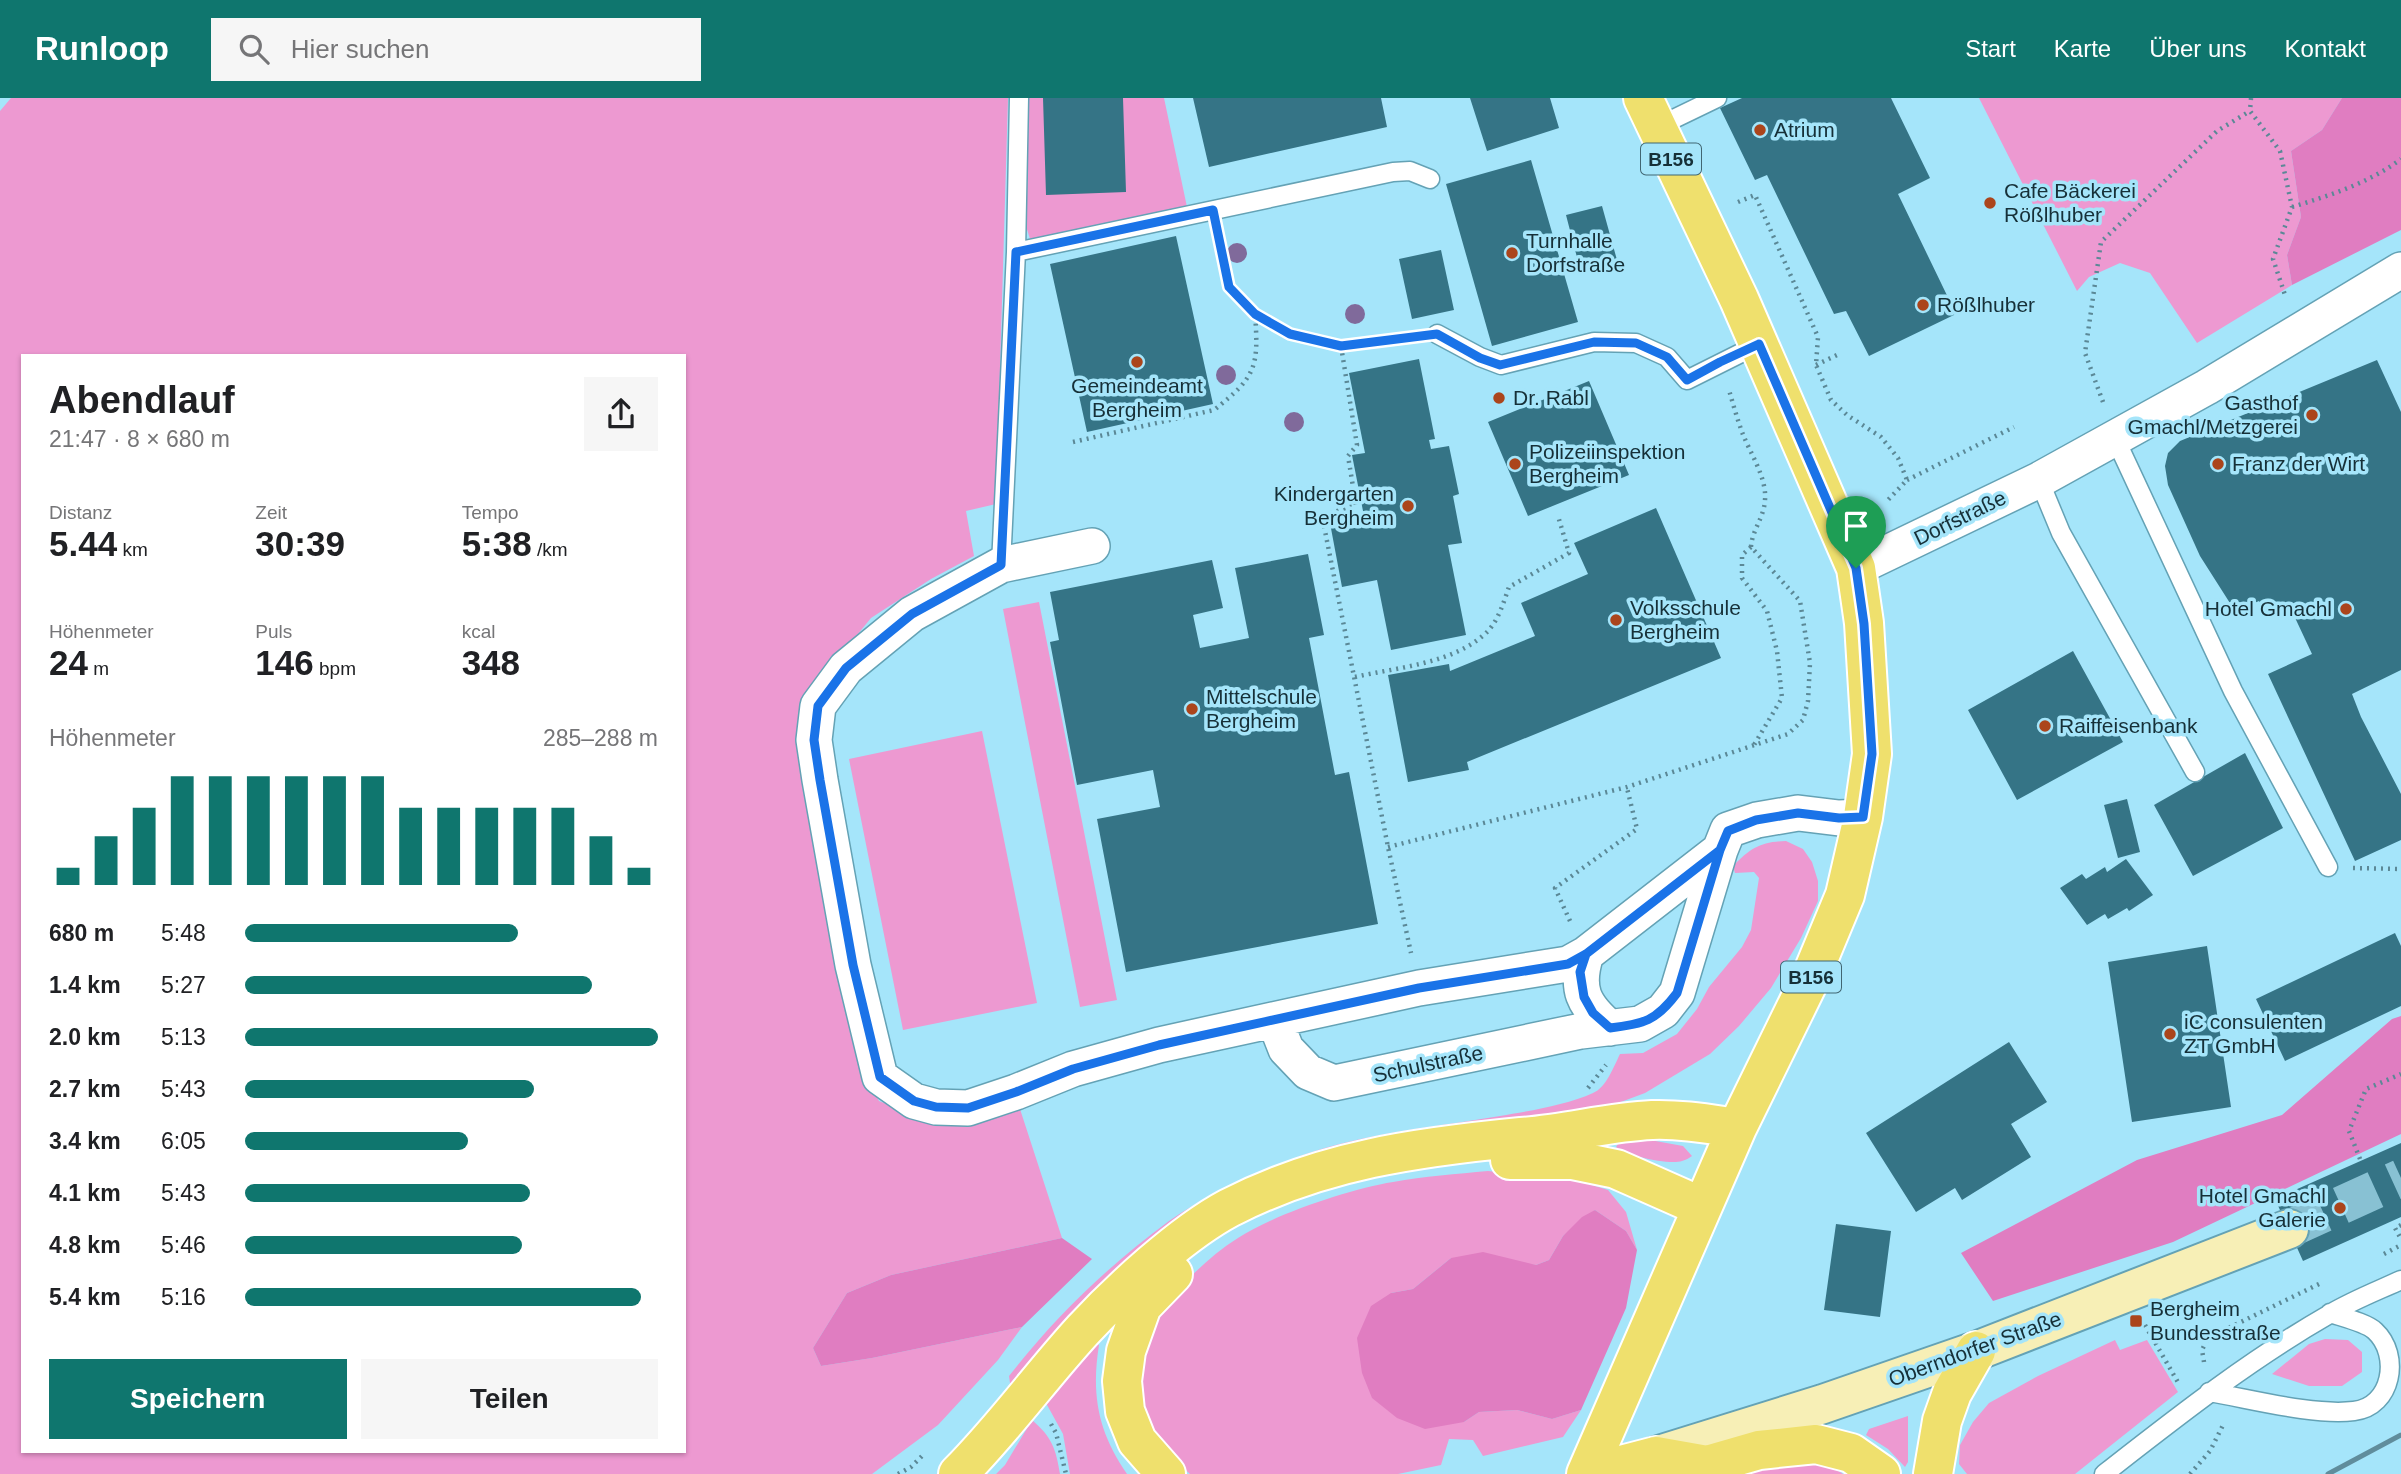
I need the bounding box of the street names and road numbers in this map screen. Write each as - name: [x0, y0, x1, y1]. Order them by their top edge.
- road number: B156: [1641, 143, 1701, 174]
- street label: Dorfstraße: [1910, 485, 2009, 550]
- road number: B156: [1781, 962, 1841, 992]
- street label: Schulstraße: [1371, 1041, 1485, 1086]
- street label: Oberndorfer Straße: [1885, 1307, 2064, 1390]

